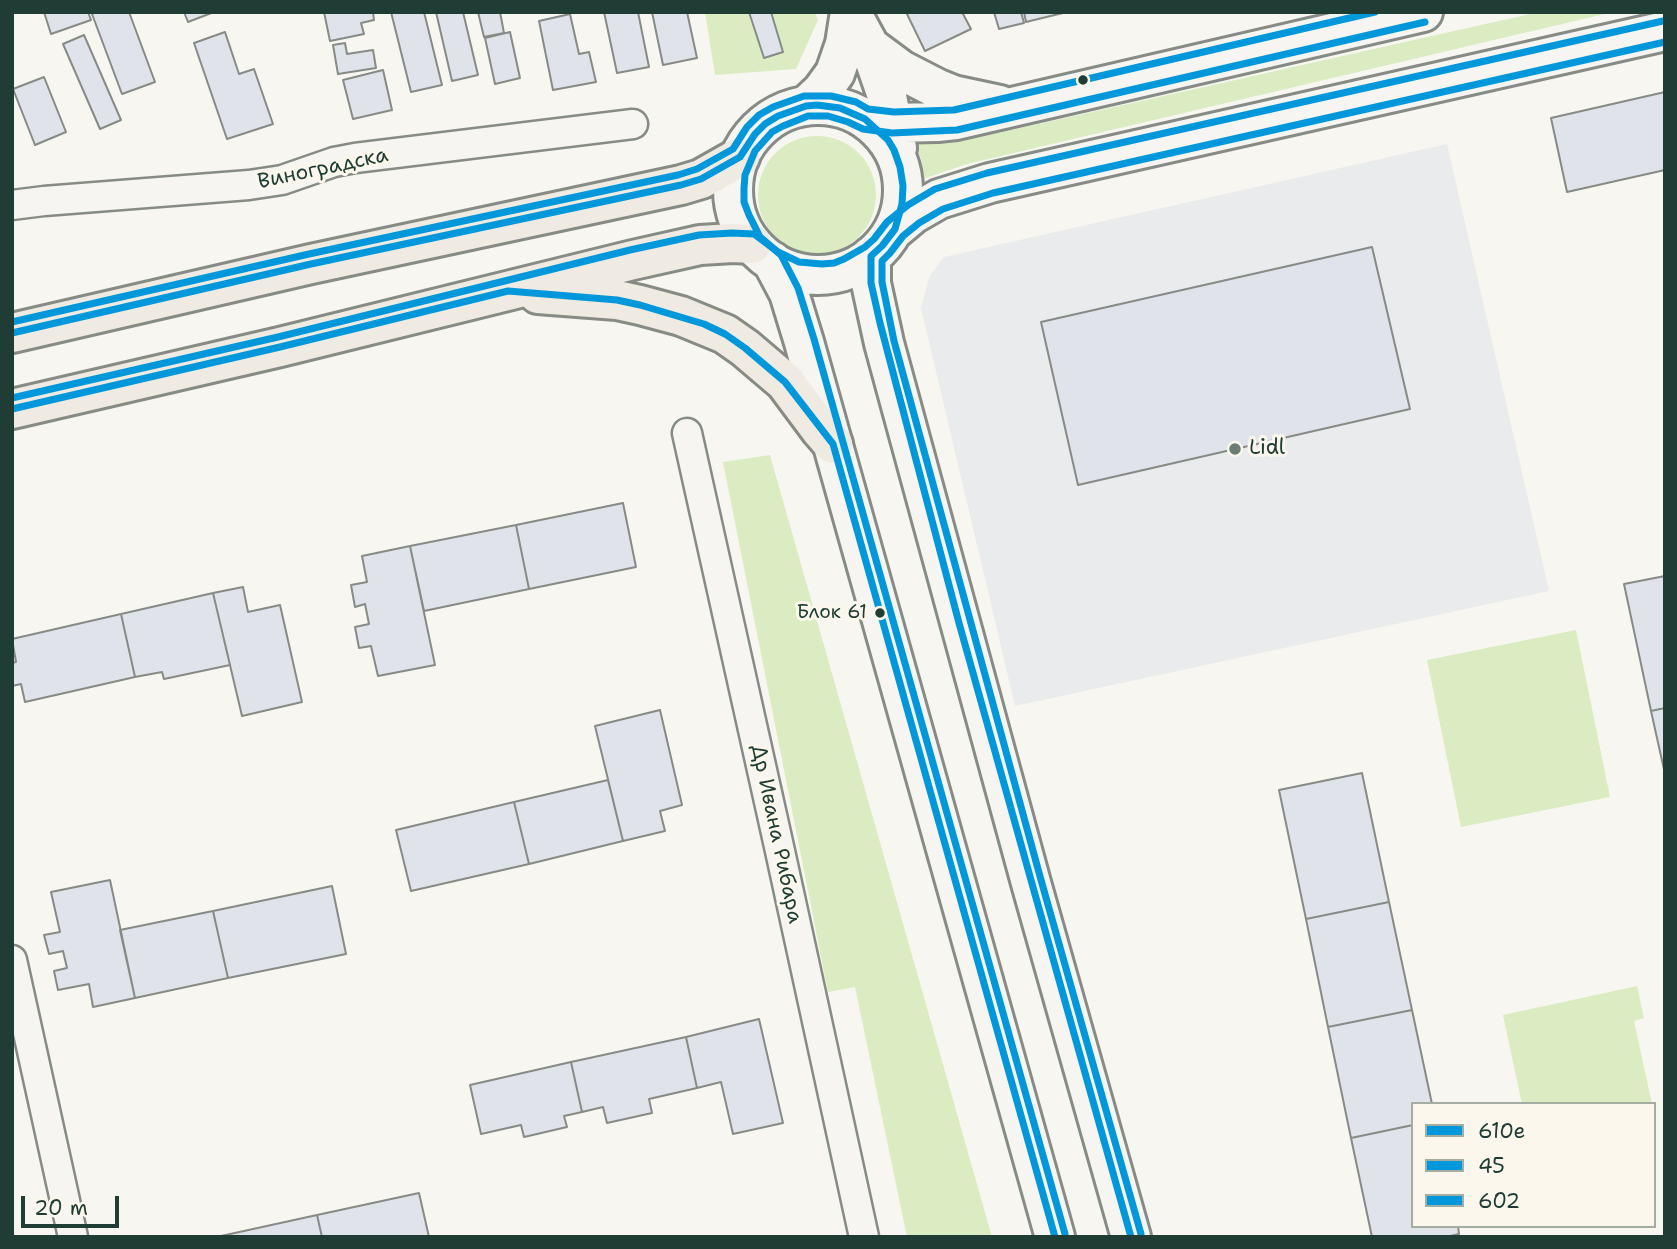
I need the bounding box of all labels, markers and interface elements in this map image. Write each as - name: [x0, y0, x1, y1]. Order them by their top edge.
- unlabelled marker: [1076, 73, 1090, 87]
- street label: Виноградска: [256, 143, 390, 195]
- place label: Lidl: [1249, 436, 1285, 462]
- marker: Lidl: [1227, 441, 1243, 457]
- place label: Блок 61: [797, 602, 867, 624]
- marker: Блок 61: [873, 606, 887, 620]
- street label: Др Ивана Рибара: [745, 742, 807, 926]
- legend: [1411, 1102, 1656, 1228]
- text: 610e: [1478, 1117, 1526, 1145]
- text: 45: [1478, 1152, 1505, 1180]
- scale bar: [24, 1182, 122, 1226]
- text: 602: [1478, 1187, 1520, 1215]
- text: 20 m: [34, 1194, 88, 1222]

